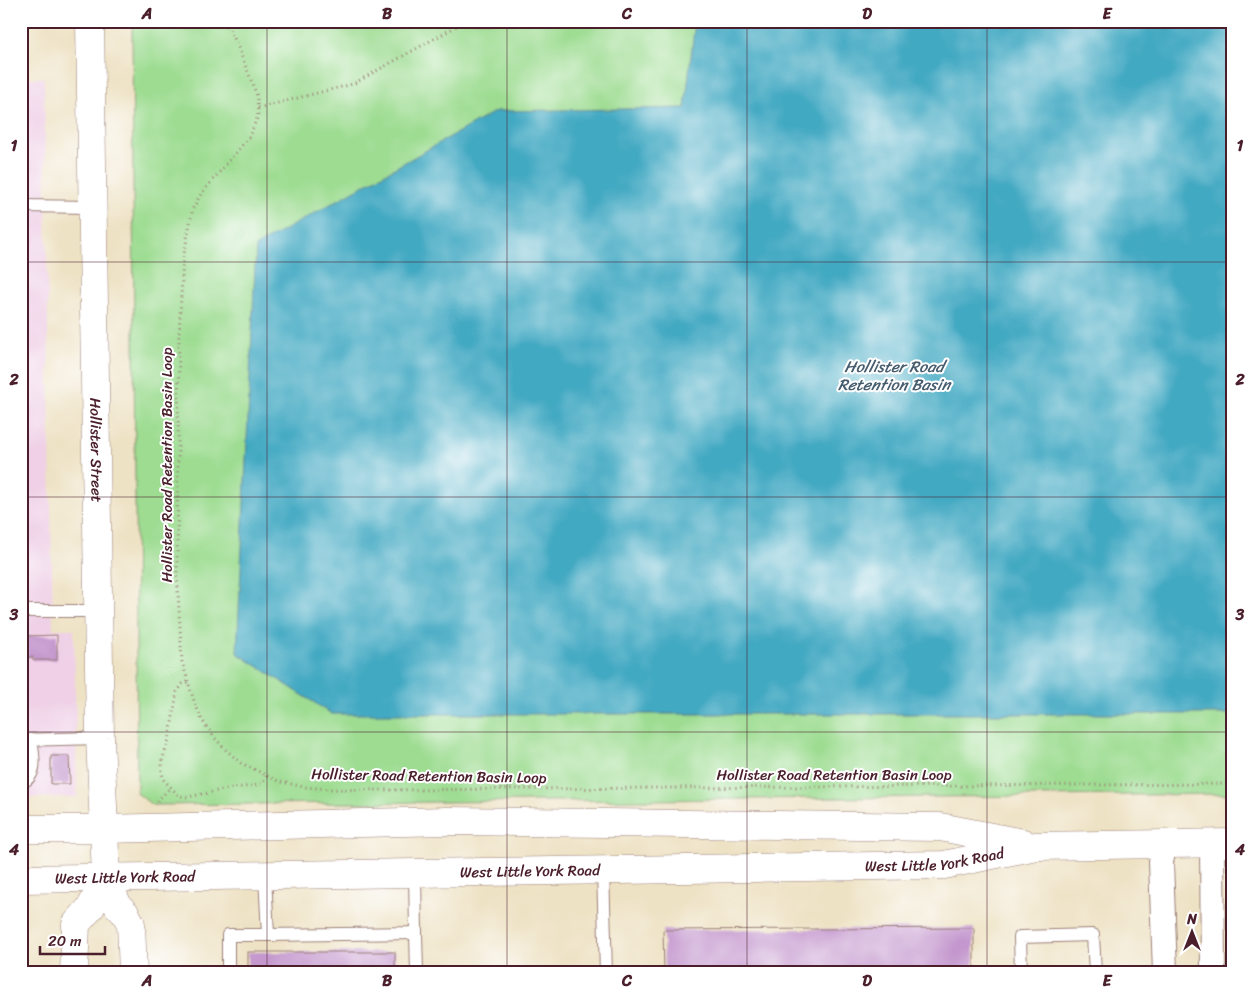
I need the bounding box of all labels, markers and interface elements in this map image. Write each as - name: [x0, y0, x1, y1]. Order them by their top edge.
- text: A: [141, 0, 152, 28]
- text: B: [382, 0, 393, 28]
- text: C: [621, 0, 633, 28]
- text: D: [862, 0, 872, 28]
- text: E: [1103, 0, 1113, 28]
- text: 1: [11, 131, 18, 160]
- text: 1: [1237, 131, 1244, 160]
- street label: Hollister Road Retention Basin Loop: [154, 347, 180, 583]
- water label: Hollister Road Retention Basin: [838, 352, 952, 399]
- text: 2: [8, 365, 19, 394]
- text: 2: [1234, 365, 1245, 394]
- street label: Hollister Street: [82, 397, 110, 503]
- text: 3: [9, 600, 19, 629]
- text: 3: [1235, 600, 1245, 629]
- street label: Hollister Road Retention Basin Loop: [311, 761, 547, 791]
- street label: Hollister Road Retention Basin Loop: [716, 762, 952, 788]
- text: 4: [8, 835, 19, 864]
- text: 4: [1234, 835, 1245, 864]
- street label: West Little York Road: [865, 840, 1007, 879]
- street label: West Little York Road: [460, 857, 601, 885]
- street label: West Little York Road: [55, 863, 196, 891]
- north arrow: [1166, 906, 1216, 956]
- text: N: [1186, 907, 1197, 932]
- scale bar: [40, 924, 105, 956]
- text: 20 m: [48, 928, 82, 954]
- text: A: [141, 966, 152, 994]
- text: B: [382, 966, 393, 994]
- text: C: [621, 966, 633, 994]
- text: D: [862, 966, 872, 994]
- text: E: [1103, 966, 1113, 994]

